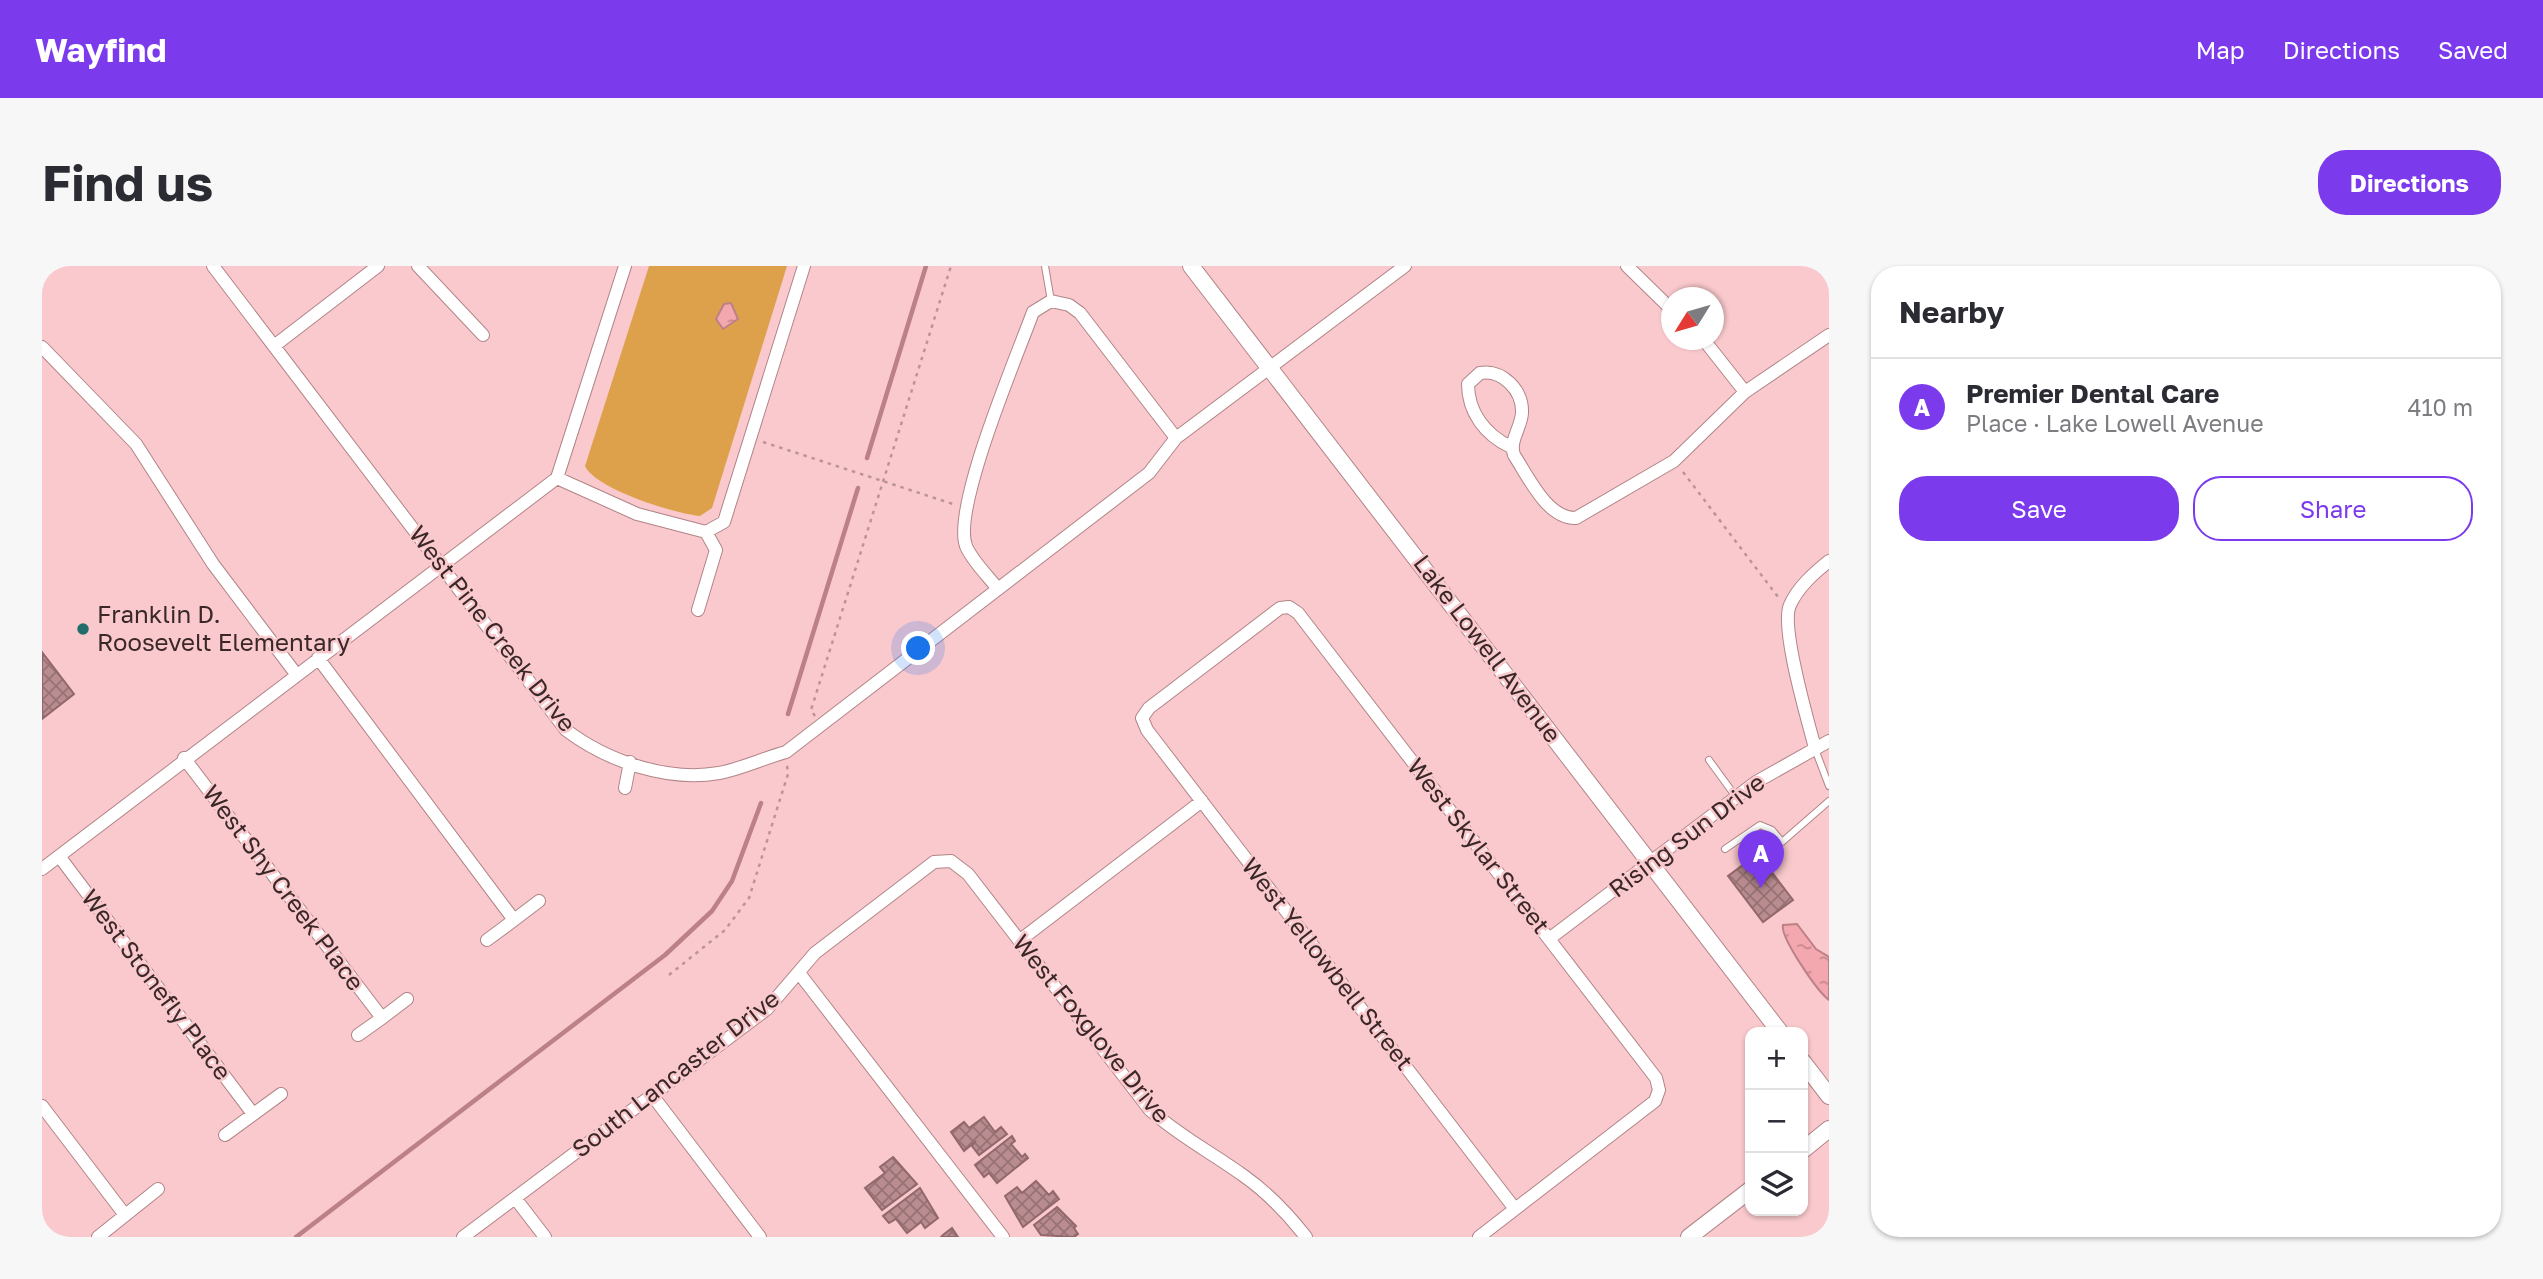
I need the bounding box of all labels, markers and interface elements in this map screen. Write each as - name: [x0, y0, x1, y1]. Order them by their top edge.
- text: Wayfind: [35, 30, 166, 69]
- text: Map: [2196, 35, 2245, 64]
- text: Directions: [2283, 35, 2400, 64]
- text: Saved: [2438, 35, 2508, 64]
- button: Directions: [2318, 150, 2501, 215]
- text: Find us: [42, 153, 213, 212]
- north arrow: [1661, 287, 1724, 350]
- text: Nearby: [1899, 294, 2004, 330]
- text: Premier Dental Care: [1966, 378, 2219, 409]
- text: A: [1914, 393, 1930, 421]
- text: 410 m: [2407, 393, 2473, 421]
- text: Place · Lake Lowell Avenue: [1966, 409, 2264, 437]
- button: Save: [1899, 476, 2179, 541]
- button: Share: [2193, 476, 2473, 541]
- street label: West Pine Creek Drive: [404, 519, 583, 737]
- street label: Lake Lowell Avenue: [1408, 549, 1568, 748]
- place label: Franklin D. Roosevelt Elementary: [97, 599, 350, 656]
- marker: Franklin D. Roosevelt Elementary: [75, 621, 91, 637]
- your location: [901, 631, 935, 665]
- street label: West Skylar Street: [1402, 752, 1557, 939]
- street label: Rising Sun Drive: [1602, 767, 1770, 903]
- street label: West Shy Creek Place: [197, 778, 371, 996]
- pin: A: [1738, 830, 1784, 888]
- street label: West Yellowbell Street: [1236, 851, 1420, 1075]
- street label: West Stonefly Place: [76, 883, 238, 1085]
- street label: West Foxglove Drive: [1007, 928, 1177, 1128]
- street label: South Lancaster Drive: [566, 983, 784, 1163]
- map controls: [1745, 1027, 1808, 1216]
- button: +: [1745, 1027, 1808, 1090]
- button: −: [1745, 1090, 1808, 1153]
- button: layers: [1745, 1153, 1808, 1216]

